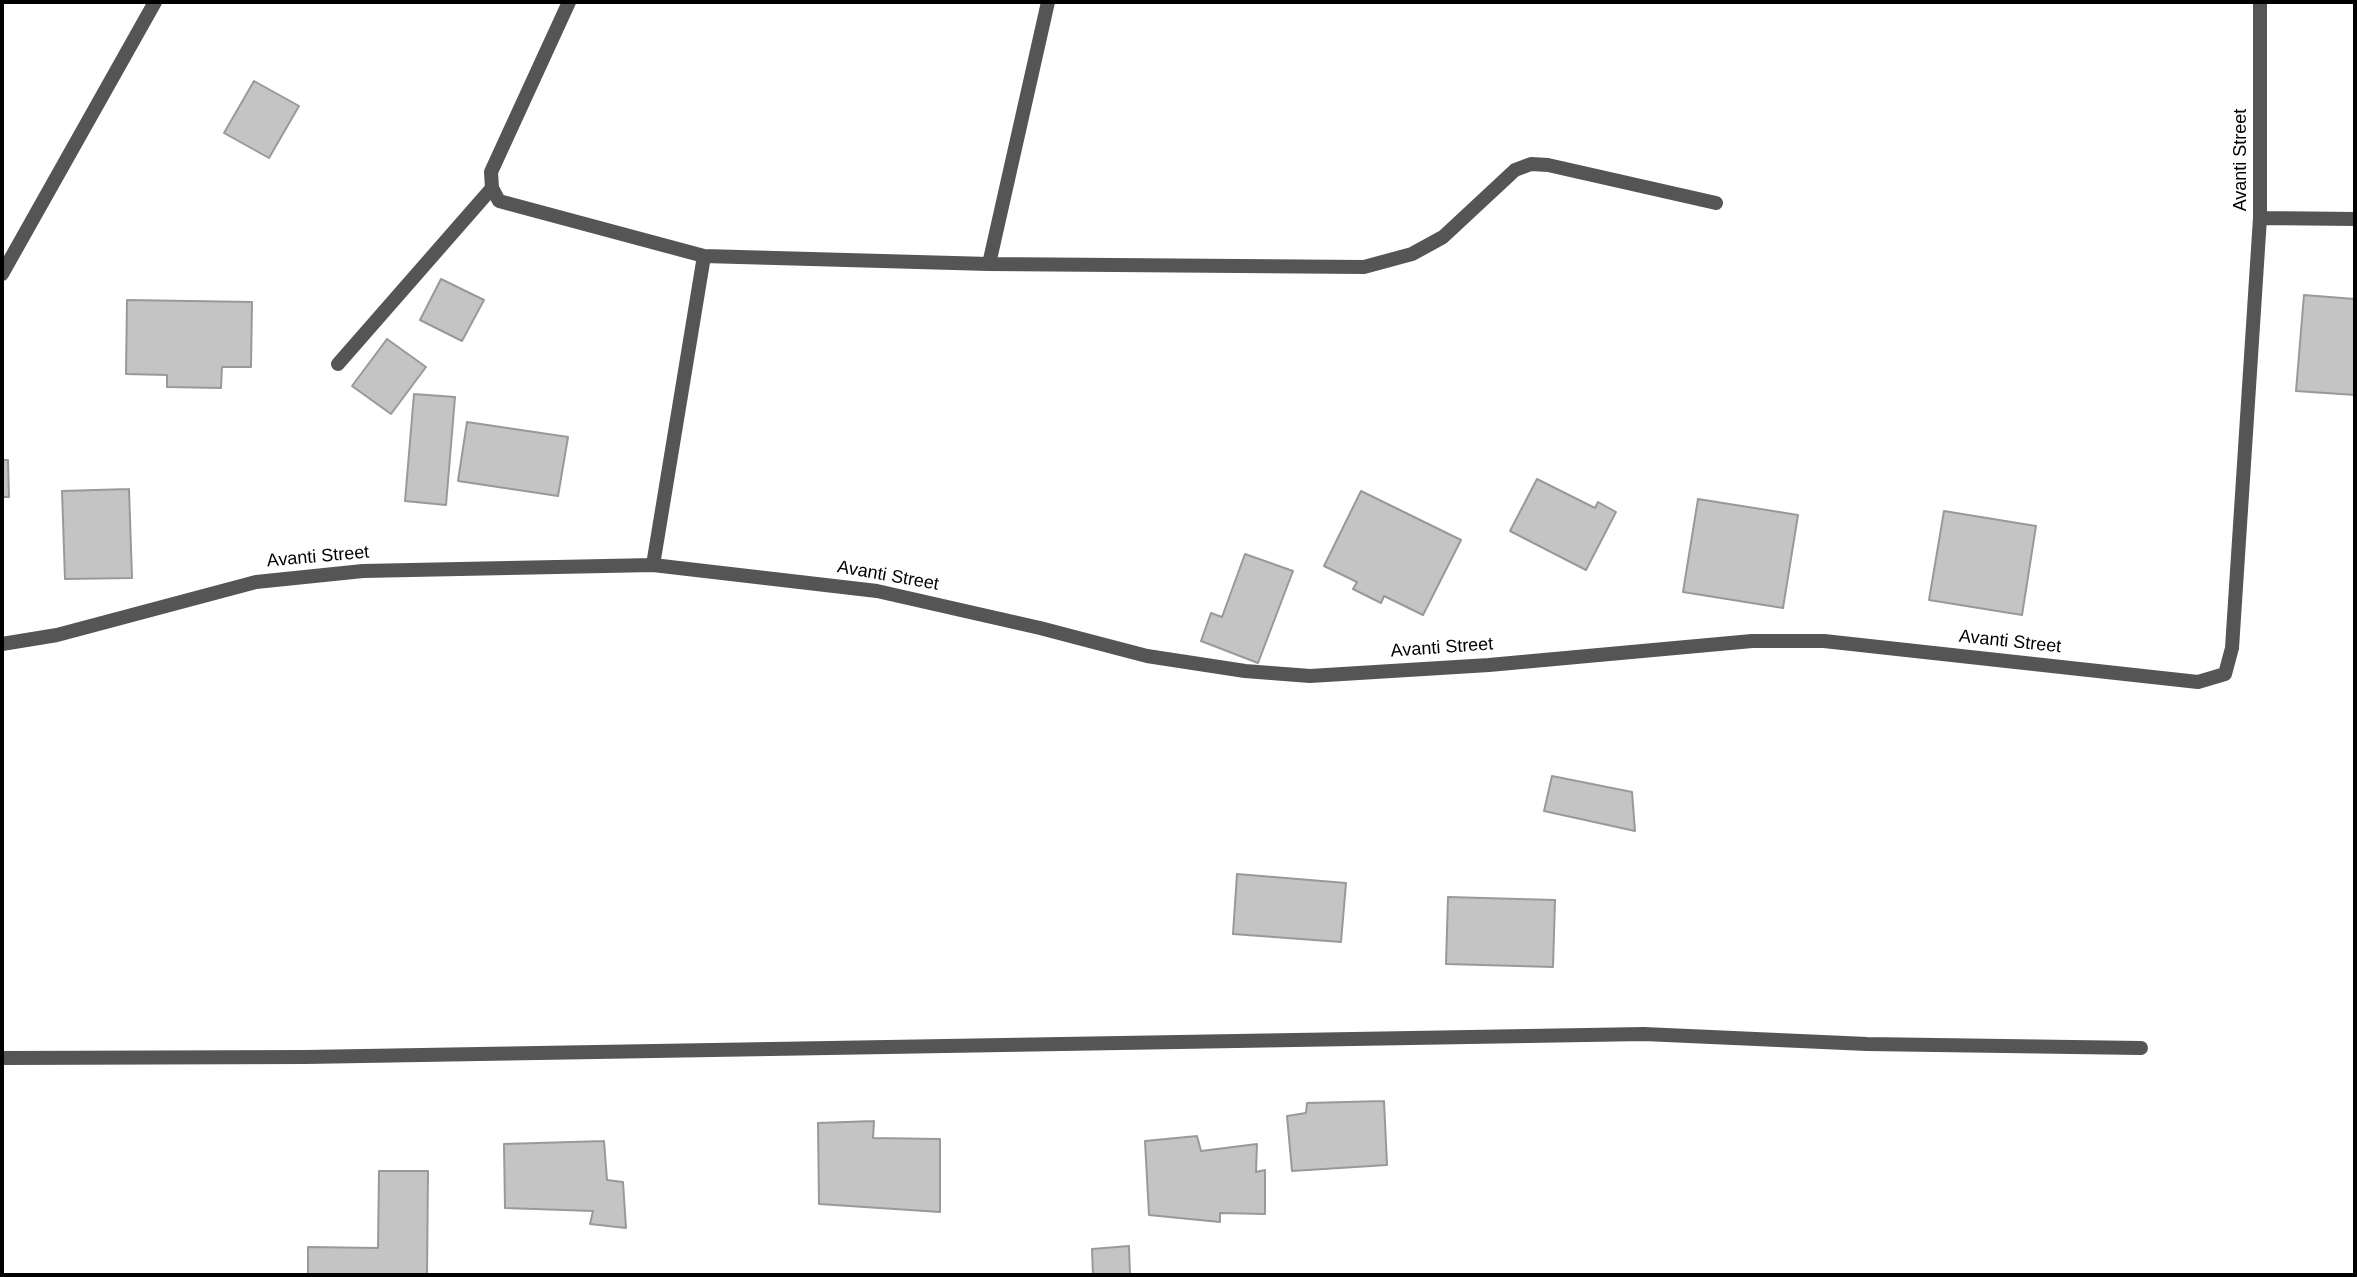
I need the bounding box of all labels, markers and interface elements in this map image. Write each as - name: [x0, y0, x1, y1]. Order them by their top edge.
- street label: Avanti Street: [2230, 109, 2252, 211]
- street label: Avanti Street: [266, 542, 370, 572]
- street label: Avanti Street: [836, 556, 940, 596]
- street label: Avanti Street: [1958, 626, 2062, 658]
- street label: Avanti Street: [1390, 634, 1494, 662]

